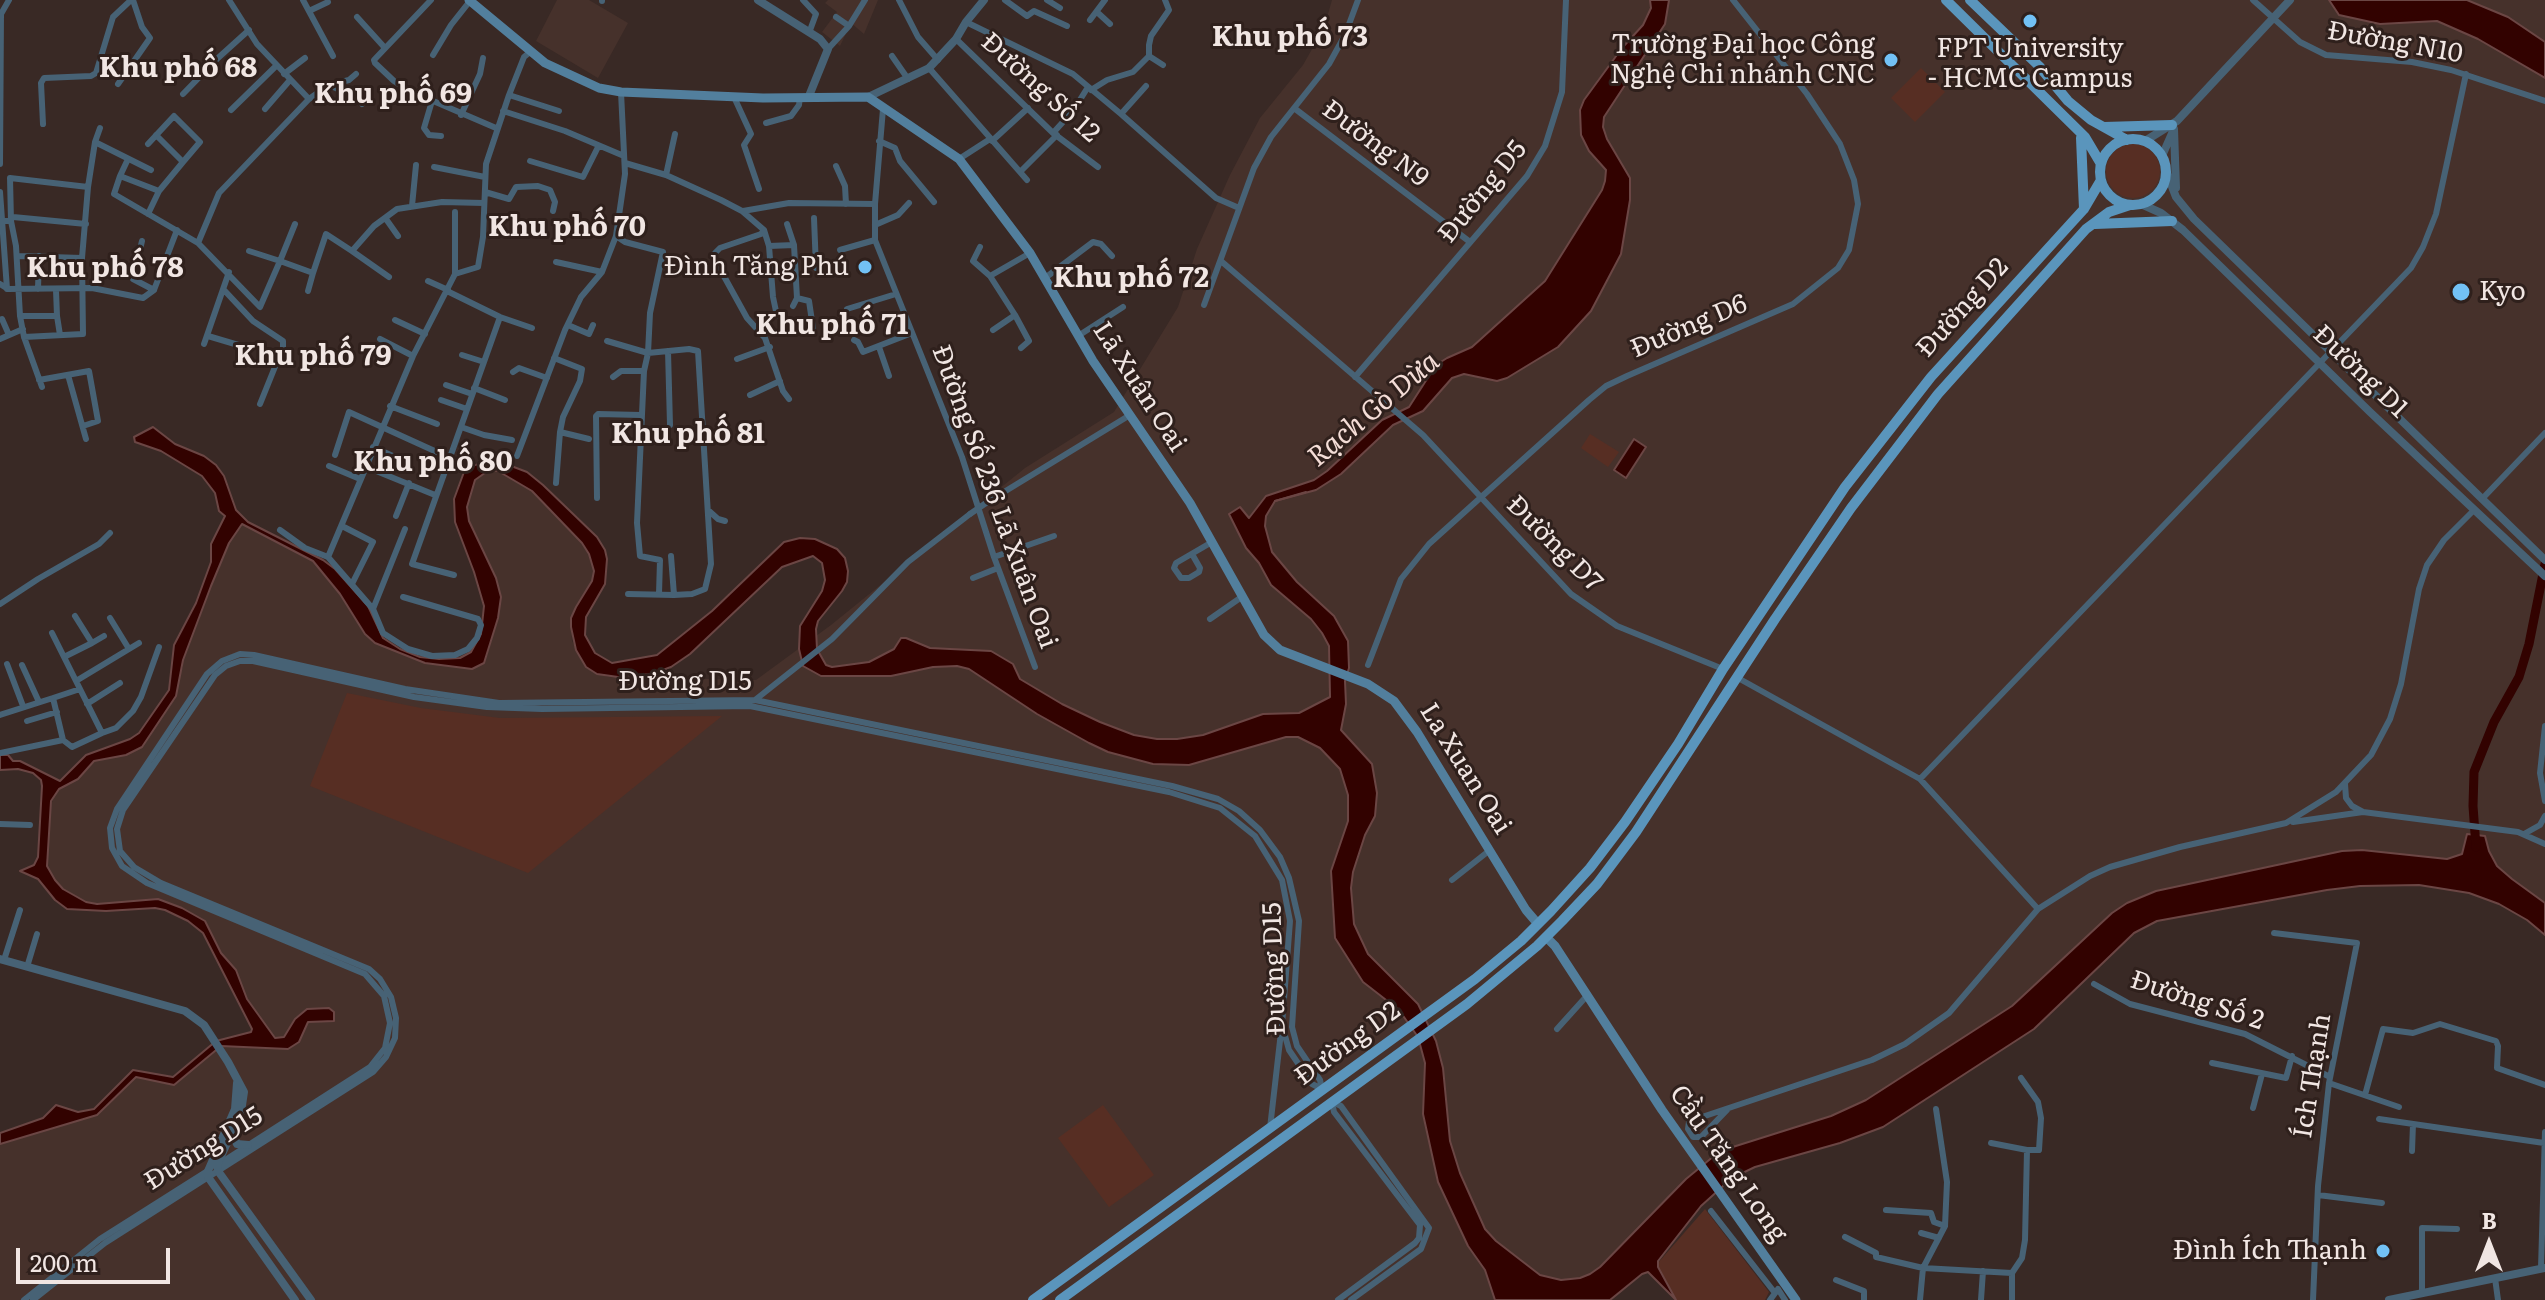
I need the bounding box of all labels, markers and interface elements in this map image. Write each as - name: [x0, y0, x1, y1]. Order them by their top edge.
- marker: FPT University - HCMC Campus: [2021, 12, 2039, 30]
- street label: Đường N10: [2325, 16, 2465, 70]
- district label: Khu phố 73: [1212, 21, 1368, 55]
- street label: Đường Số 12: [974, 26, 1106, 150]
- place label: Trường Đại học Công Nghệ Chi nhánh CNC: [1610, 29, 1875, 90]
- place label: FPT University - HCMC Campus: [1928, 33, 2132, 94]
- marker: Trường Đại học Công Nghệ Chi nhánh CNC: [1882, 51, 1900, 69]
- district label: Khu phố 68: [99, 52, 257, 86]
- district label: Khu phố 69: [314, 78, 472, 112]
- street label: Đường N9: [1316, 94, 1434, 194]
- street label: Đường D5: [1432, 135, 1534, 249]
- district label: Khu phố 70: [488, 211, 646, 245]
- place label: Đình Tăng Phú: [664, 251, 849, 283]
- district label: Khu phố 78: [26, 252, 184, 286]
- street label: Đường D2: [1910, 252, 2016, 364]
- marker: Đình Tăng Phú: [856, 258, 874, 276]
- district label: Khu phố 72: [1053, 262, 1209, 296]
- place label: Kyo: [2479, 276, 2526, 308]
- marker: Kyo: [2450, 281, 2472, 303]
- street label: Đường D6: [1626, 289, 1752, 365]
- district label: Khu phố 71: [756, 309, 908, 343]
- street label: Lã Xuân Oai: [1085, 316, 1193, 458]
- street label: Đường D1: [2306, 319, 2414, 425]
- district label: Khu phố 79: [234, 340, 392, 374]
- street label: Đường Số 236 Lã Xuân Oai: [925, 341, 1063, 653]
- water label: Rạch Gò Dừa: [1302, 345, 1446, 475]
- district label: Khu phố 81: [611, 418, 765, 452]
- district label: Khu phố 80: [353, 446, 513, 480]
- street label: Đường D7: [1500, 490, 1608, 598]
- street label: Đường D15: [618, 666, 752, 698]
- street label: La Xuan Oai: [1412, 698, 1518, 840]
- street label: Đường D15: [1257, 902, 1293, 1036]
- street label: Đường Số 2: [2126, 965, 2268, 1037]
- street label: Đường D2: [1289, 995, 1407, 1093]
- street label: Ích Thạnh: [2288, 1011, 2338, 1141]
- street label: Cầu Tăng Long: [1662, 1080, 1794, 1248]
- street label: Đường D15: [139, 1100, 269, 1198]
- text: B: [2481, 1203, 2497, 1236]
- north arrow: [2449, 1204, 2529, 1284]
- scale bar: [20, 1232, 174, 1282]
- place label: Đình Ích Thạnh: [2173, 1235, 2367, 1267]
- marker: Đình Ích Thạnh: [2374, 1242, 2392, 1260]
- text: 200 m: [30, 1244, 98, 1279]

